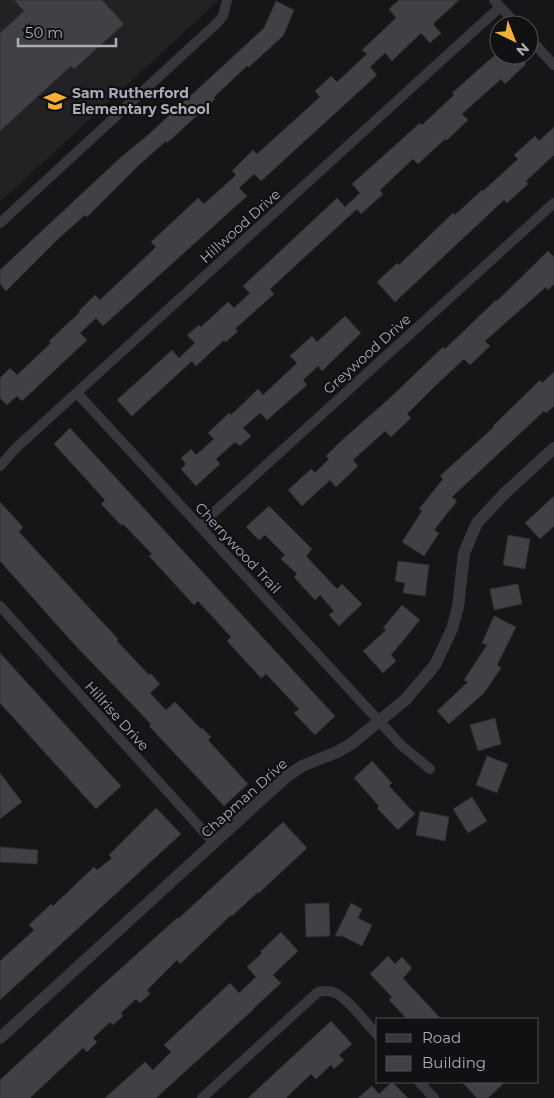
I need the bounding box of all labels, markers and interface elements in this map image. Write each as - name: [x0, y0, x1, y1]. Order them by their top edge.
- scale bar: [18, 15, 115, 47]
- north arrow: [489, 15, 539, 65]
- text: 50 m: [25, 23, 63, 42]
- text: N: [513, 39, 533, 60]
- place label: Sam Rutherford Elementary School: [72, 84, 210, 118]
- school or university icon: Sam Rutherford Elementary School: [42, 88, 68, 114]
- street label: Hillwood Drive: [196, 185, 284, 267]
- street label: Greywood Drive: [320, 310, 414, 398]
- street label: Cherrywood Trail: [191, 499, 285, 597]
- street label: Hillrise Drive: [81, 677, 153, 755]
- street label: Chapman Drive: [197, 754, 291, 842]
- legend: [376, 1018, 539, 1083]
- text: Road: [422, 1028, 461, 1047]
- text: Building: [422, 1053, 486, 1072]

